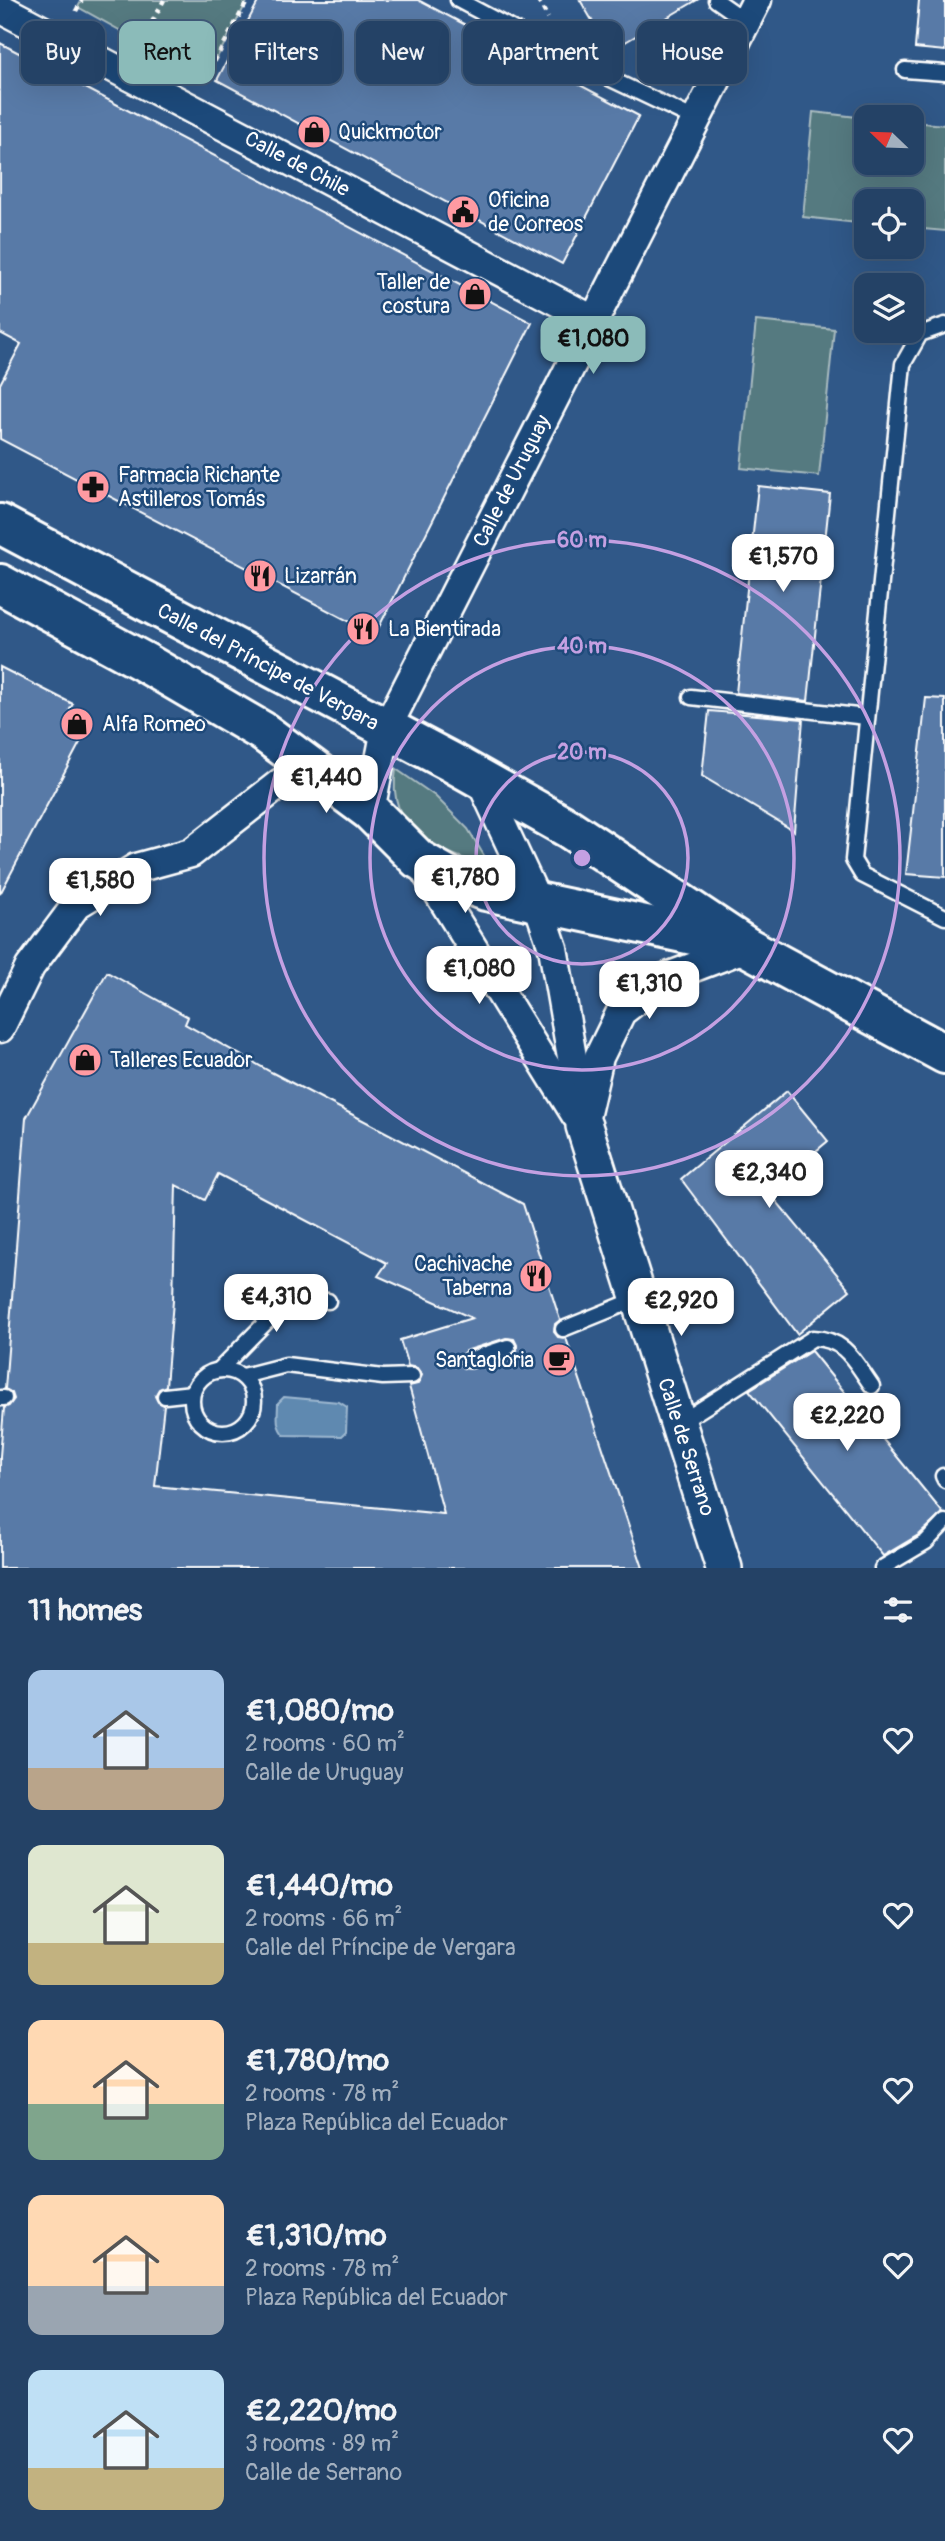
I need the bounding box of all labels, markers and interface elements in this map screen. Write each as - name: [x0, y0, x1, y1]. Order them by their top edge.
- chip: Buy: [21, 21, 105, 84]
- chip: Rent: [119, 21, 215, 84]
- chip: Filters: [229, 21, 342, 84]
- chip: New: [356, 21, 449, 84]
- chip: Apartment: [463, 21, 623, 84]
- chip: House: [637, 21, 747, 84]
- north arrow: [854, 105, 924, 175]
- map controls: [854, 105, 924, 343]
- shop icon: Quickmotor: [295, 113, 333, 151]
- place label: Quickmotor: [338, 119, 442, 146]
- street label: Calle de Chile: [240, 125, 355, 203]
- place label: Oficina de Correos: [488, 187, 584, 238]
- button: locate: [854, 189, 924, 259]
- public building icon: Oficina de Correos: [444, 193, 482, 231]
- place label: Taller de costura: [377, 269, 451, 320]
- button: layers: [854, 273, 924, 343]
- shop icon: Taller de costura: [456, 275, 494, 313]
- pin: €1,080: [536, 316, 650, 376]
- text: €1,080: [556, 324, 630, 353]
- street label: Calle de Uruguay: [467, 410, 557, 552]
- place label: Farmacia Richante Astilleros Tomás: [118, 462, 280, 513]
- pharmacy icon: Farmacia Richante Astilleros Tomás: [74, 468, 112, 506]
- text: 60 m: [557, 527, 607, 554]
- pin: €1,570: [726, 534, 840, 594]
- text: €1,570: [748, 542, 818, 571]
- restaurant icon: Lizarrán: [241, 557, 279, 595]
- place label: Lizarrán: [284, 563, 357, 590]
- street label: Calle del Príncipe de Vergara: [153, 597, 383, 737]
- restaurant icon: La Bientirada: [344, 610, 382, 648]
- place label: La Bientirada: [388, 616, 501, 643]
- text: 40 m: [557, 633, 607, 660]
- shop icon: Alfa Romeo: [58, 705, 96, 743]
- place label: Alfa Romeo: [102, 711, 206, 738]
- text: 20 m: [557, 739, 607, 766]
- pin: €1,440: [269, 756, 383, 815]
- text: €1,440: [290, 763, 362, 792]
- centre of rings: [570, 846, 594, 870]
- pin: €1,780: [408, 856, 522, 915]
- pin: €1,580: [43, 858, 157, 918]
- text: €1,780: [430, 863, 500, 892]
- text: €1,580: [65, 866, 135, 895]
- pin: €1,080: [422, 946, 536, 1006]
- text: €1,080: [442, 954, 516, 983]
- pin: €1,310: [592, 962, 706, 1021]
- text: €1,310: [615, 969, 683, 998]
- shop icon: Talleres Ecuador: [66, 1041, 104, 1079]
- place label: Talleres Ecuador: [110, 1047, 253, 1074]
- pin: €2,340: [712, 1150, 826, 1210]
- text: €2,340: [731, 1158, 807, 1187]
- place label: Cachivache Taberna: [414, 1251, 513, 1302]
- restaurant icon: Cachivache Taberna: [517, 1257, 555, 1295]
- pin: €4,310: [219, 1274, 333, 1334]
- pin: €2,920: [624, 1278, 738, 1338]
- text: €4,310: [240, 1282, 312, 1311]
- text: €2,920: [644, 1286, 718, 1315]
- cafe icon: Santagloria: [540, 1341, 578, 1379]
- place label: Santagloria: [435, 1347, 534, 1374]
- street label: Calle de Serrano: [651, 1375, 721, 1519]
- pin: €2,220: [790, 1394, 904, 1453]
- text: €2,220: [809, 1401, 885, 1430]
- icon: filters: [879, 1591, 917, 1629]
- text: 11 homes: [28, 1592, 142, 1629]
- text: €1,080/mo: [245, 1692, 394, 1729]
- icon: home: [84, 1698, 168, 1782]
- icon: heart: [879, 1721, 917, 1759]
- text: 2 rooms · 60 m²: [245, 1729, 405, 1758]
- text: Calle de Uruguay: [245, 1758, 404, 1787]
- text: €1,440/mo: [245, 1867, 393, 1904]
- icon: home: [84, 1873, 168, 1957]
- icon: heart: [879, 1896, 917, 1934]
- text: 2 rooms · 66 m²: [245, 1904, 402, 1933]
- text: Calle del Príncipe de Vergara: [245, 1933, 516, 1962]
- text: €1,780/mo: [245, 2042, 389, 2079]
- icon: home: [84, 2048, 168, 2132]
- icon: heart: [879, 2071, 917, 2109]
- text: 2 rooms · 78 m²: [245, 2079, 399, 2108]
- text: Plaza República del Ecuador: [245, 2108, 508, 2137]
- text: €1,310/mo: [245, 2217, 387, 2254]
- icon: home: [84, 2223, 168, 2307]
- icon: heart: [879, 2246, 917, 2284]
- text: 2 rooms · 78 m²: [245, 2254, 399, 2283]
- text: Plaza República del Ecuador: [245, 2283, 508, 2312]
- text: €2,220/mo: [245, 2392, 397, 2429]
- icon: home: [84, 2398, 168, 2482]
- icon: heart: [879, 2421, 917, 2459]
- text: 3 rooms · 89 m²: [245, 2429, 399, 2458]
- text: Calle de Serrano: [245, 2458, 402, 2487]

